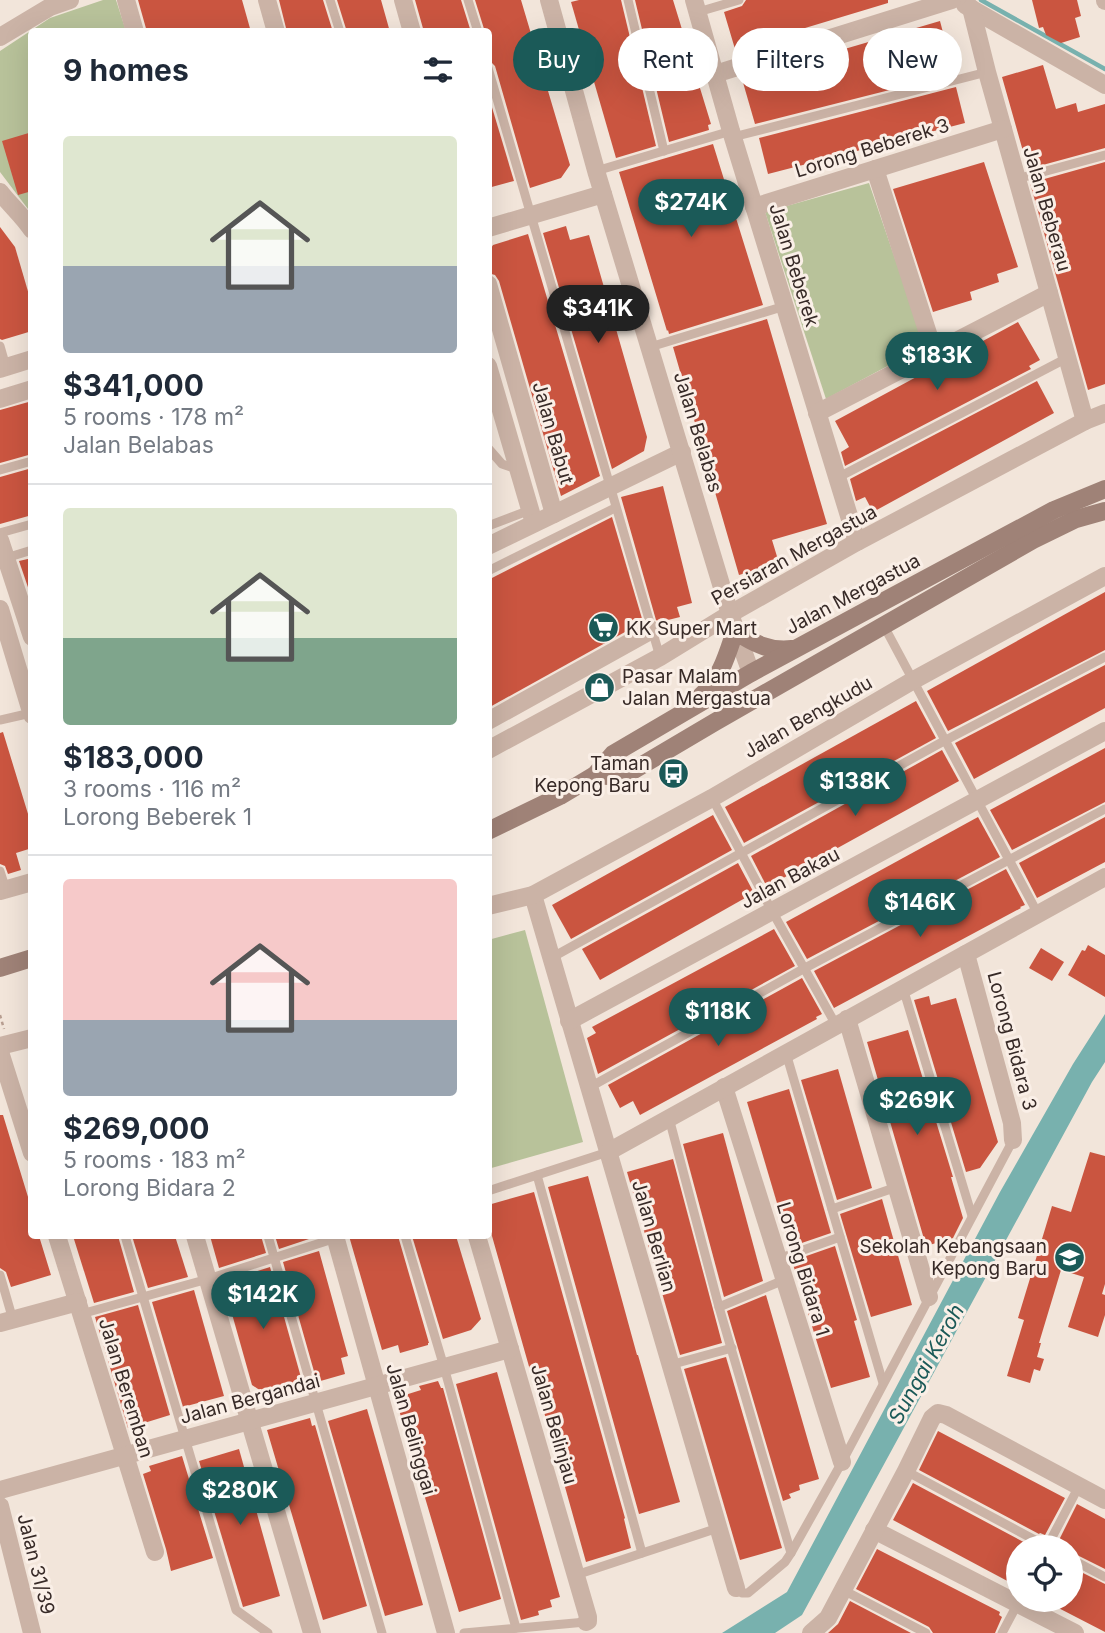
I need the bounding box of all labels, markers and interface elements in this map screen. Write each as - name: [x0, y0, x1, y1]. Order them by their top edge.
- chip: Buy: [513, 28, 604, 91]
- chip: Rent: [618, 28, 718, 91]
- chip: Filters: [732, 28, 849, 91]
- chip: New: [863, 28, 962, 91]
- icon: filters: [419, 51, 457, 89]
- text: 9 homes: [63, 52, 189, 88]
- street label: Lorong Beberek 3: [792, 114, 952, 182]
- street label: Jalan Beberau: [1018, 144, 1076, 274]
- pin: $274K: [642, 180, 740, 239]
- icon: home: [197, 182, 323, 308]
- text: $274K: [654, 188, 728, 216]
- street label: Jalan Beberek: [764, 200, 824, 330]
- pin: $341K: [549, 286, 647, 345]
- text: $341K: [562, 294, 634, 322]
- pin: $183K: [888, 332, 986, 392]
- text: $183K: [901, 341, 973, 369]
- text: $341,000: [63, 367, 204, 403]
- street label: Jalan Belabas: [669, 369, 727, 495]
- street label: Jalan Babut: [527, 379, 579, 487]
- text: 5 rooms · 178 m²: [63, 403, 244, 431]
- text: Jalan Belabas: [63, 431, 214, 459]
- street label: Persiaran Mergastua: [707, 500, 881, 610]
- street label: Jalan Mergastua: [782, 549, 924, 639]
- icon: home: [197, 554, 323, 680]
- supermarket icon: KK Super Mart: [586, 611, 620, 645]
- place label: KK Super Mart: [626, 617, 757, 640]
- place label: Pasar Malam Jalan Mergastua: [622, 665, 771, 710]
- shop icon: Pasar Malam Jalan Mergastua: [582, 670, 616, 704]
- street label: Jalan Bengkudu: [740, 671, 876, 763]
- text: $183,000: [63, 739, 204, 775]
- place label: Taman Kepong Baru: [534, 752, 650, 797]
- bus stop icon: Taman Kepong Baru: [656, 757, 690, 791]
- pin: $138K: [806, 758, 904, 818]
- text: $138K: [819, 767, 891, 795]
- text: 3 rooms · 116 m²: [63, 775, 241, 803]
- text: Lorong Beberek 1: [63, 803, 252, 831]
- street label: Jalan Bakau: [737, 842, 843, 914]
- pin: $146K: [871, 880, 969, 939]
- text: $146K: [884, 888, 956, 916]
- icon: home: [197, 925, 323, 1051]
- street label: Lorong Bidara 3: [982, 969, 1042, 1113]
- pin: $118K: [669, 988, 767, 1048]
- text: $118K: [685, 997, 751, 1025]
- pin: $269K: [868, 1078, 966, 1137]
- text: $269K: [879, 1086, 955, 1114]
- text: $269,000: [63, 1110, 209, 1146]
- text: 5 rooms · 183 m²: [63, 1146, 246, 1174]
- text: Lorong Bidara 2: [63, 1174, 236, 1202]
- street label: Jalan Berlian: [627, 1177, 681, 1295]
- street label: Lorong Bidara 1: [772, 1199, 834, 1339]
- place label: Sekolah Kebangsaan Kepong Baru: [859, 1235, 1047, 1280]
- school or university icon: Sekolah Kebangsaan Kepong Baru: [1053, 1240, 1087, 1274]
- pin: $142K: [214, 1272, 312, 1331]
- text: $142K: [227, 1280, 299, 1308]
- water label: Sungai Keroh: [883, 1300, 969, 1428]
- street label: Jalan Beremban: [94, 1315, 158, 1461]
- street label: Jalan Belinggai: [381, 1361, 441, 1497]
- street label: Jalan Belinjau: [526, 1361, 582, 1487]
- street label: Jalan Bergandai: [177, 1369, 323, 1429]
- pin: $280K: [191, 1468, 289, 1527]
- text: $280K: [202, 1476, 278, 1504]
- street label: Jalan 31/39: [12, 1511, 60, 1617]
- map controls: [1006, 1535, 1083, 1612]
- button: locate: [1006, 1535, 1083, 1612]

